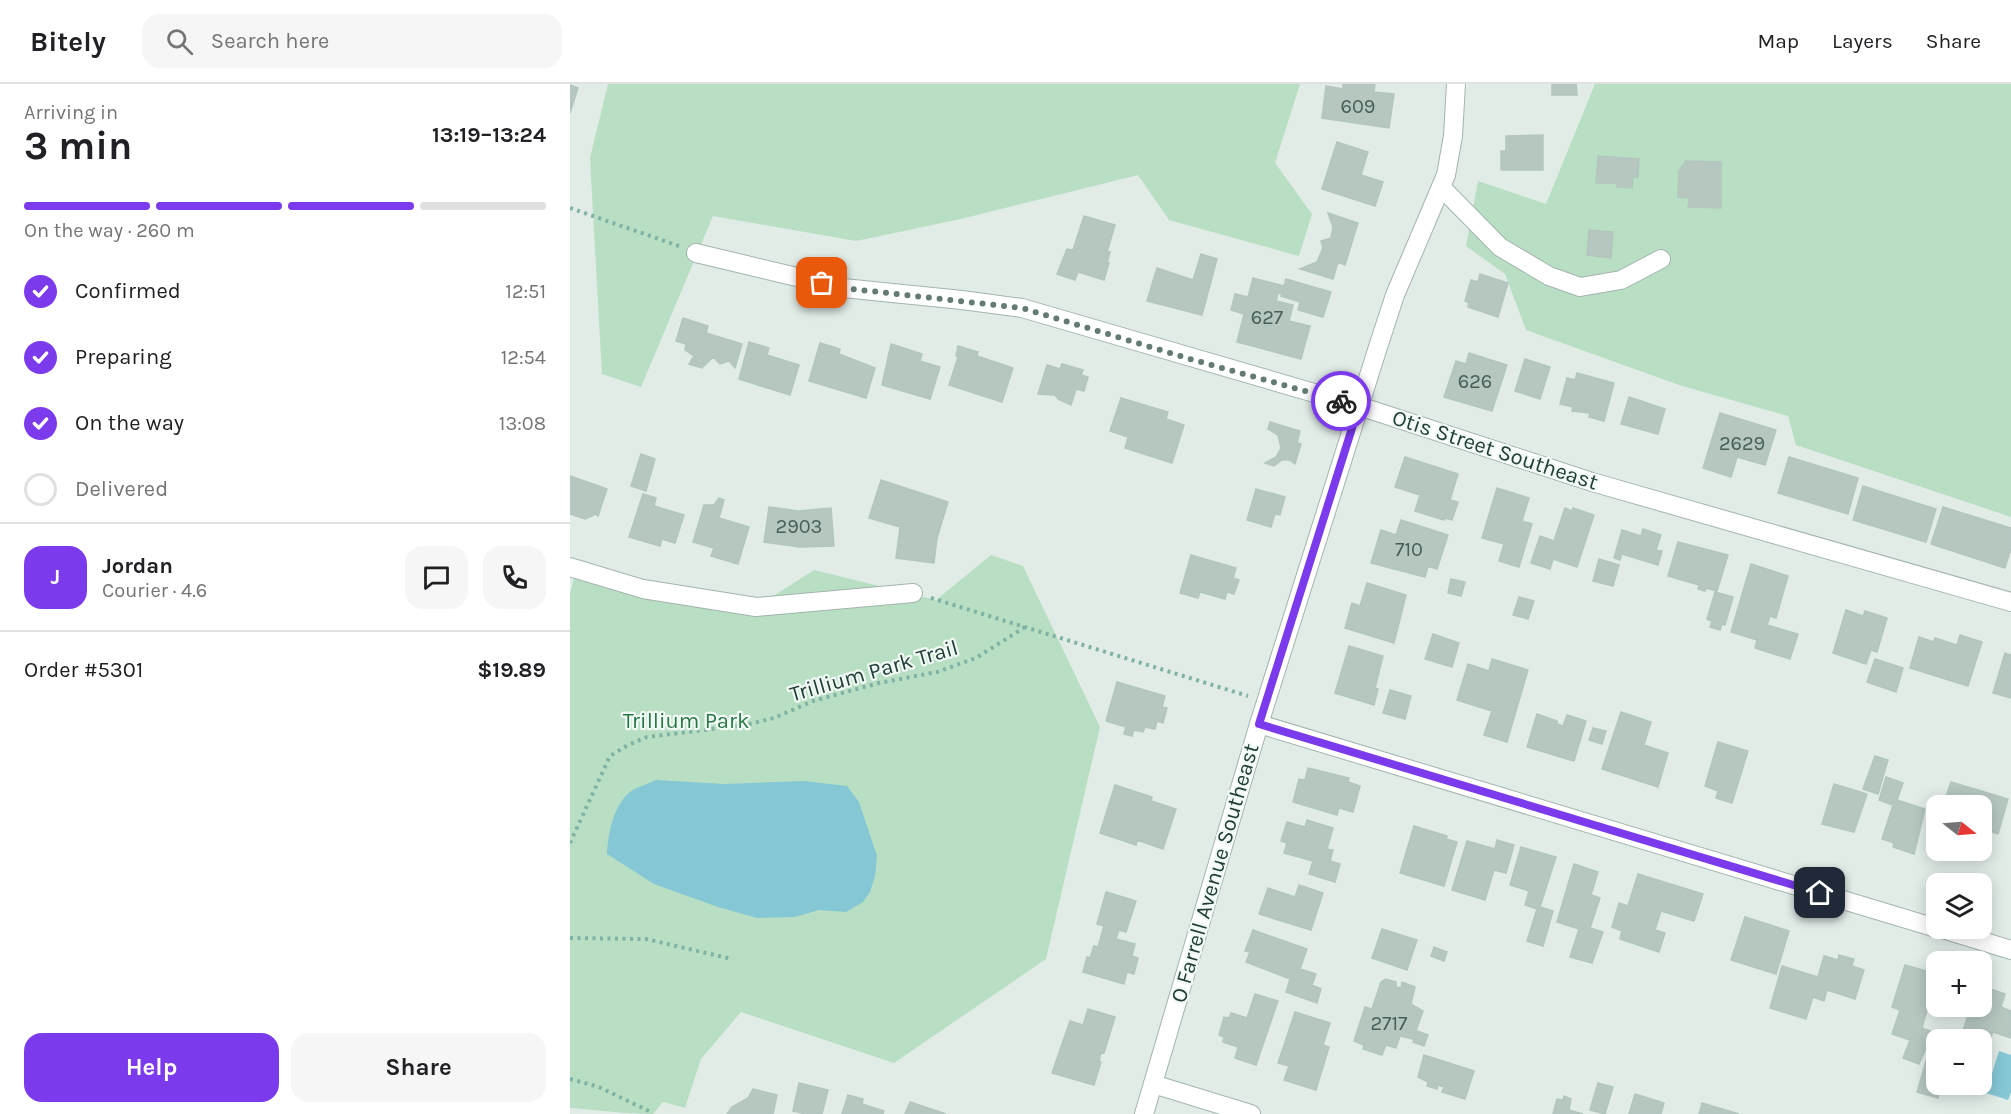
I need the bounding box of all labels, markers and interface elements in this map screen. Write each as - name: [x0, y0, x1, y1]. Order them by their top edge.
- search box: [142, 14, 562, 68]
- text: Bitely: [30, 25, 106, 58]
- icon: search: [163, 25, 196, 58]
- text: Search here: [211, 28, 329, 54]
- text: Map: [1757, 29, 1799, 53]
- text: Layers: [1832, 29, 1893, 53]
- text: Share: [1926, 29, 1981, 53]
- house number: 609: [1341, 95, 1375, 118]
- text: Arriving in: [24, 101, 118, 124]
- text: 13:19–13:24: [432, 122, 546, 148]
- text: 3 min: [24, 123, 132, 169]
- text: On the way · 260 m: [24, 219, 195, 242]
- pin: [796, 257, 847, 308]
- icon: bag: [805, 266, 838, 299]
- icon: check: [24, 275, 57, 308]
- text: Confirmed: [75, 278, 181, 304]
- text: 12:51: [505, 280, 546, 303]
- house number: 627: [1251, 306, 1284, 329]
- icon: check: [24, 341, 57, 374]
- text: Preparing: [75, 344, 172, 370]
- text: 12:54: [501, 346, 546, 369]
- house number: 626: [1458, 370, 1492, 393]
- courier: [1311, 371, 1371, 431]
- icon: bike: [1325, 385, 1358, 418]
- street label: Otis Street Southeast: [1389, 404, 1601, 496]
- icon: check: [24, 407, 57, 440]
- text: On the way: [75, 410, 184, 436]
- text: 13:08: [499, 412, 546, 435]
- house number: 2629: [1719, 432, 1765, 455]
- text: Delivered: [75, 476, 168, 502]
- house number: 2903: [776, 515, 822, 538]
- house number: 710: [1395, 538, 1423, 561]
- button: chat: [405, 546, 468, 609]
- button: phone: [483, 546, 546, 609]
- text: Jordan: [102, 553, 173, 579]
- text: J: [51, 564, 60, 590]
- text: Courier · 4.6: [102, 579, 207, 602]
- street label: Trillium Park Trail: [787, 635, 961, 707]
- text: Order #5301: [24, 657, 143, 683]
- text: $19.89: [477, 657, 546, 683]
- park label: Trillium Park: [623, 708, 749, 734]
- street label: O Farrell Avenue Southeast: [1166, 740, 1264, 1006]
- north arrow: [1926, 795, 1992, 861]
- map controls: [1926, 795, 1992, 1095]
- pin: [1794, 867, 1845, 918]
- button: layers: [1926, 873, 1992, 939]
- icon: home: [1803, 876, 1836, 909]
- button: +: [1926, 951, 1992, 1017]
- house number: 2717: [1371, 1012, 1408, 1035]
- button: −: [1926, 1029, 1992, 1095]
- button: Help: [24, 1033, 279, 1102]
- button: Share: [291, 1033, 546, 1102]

